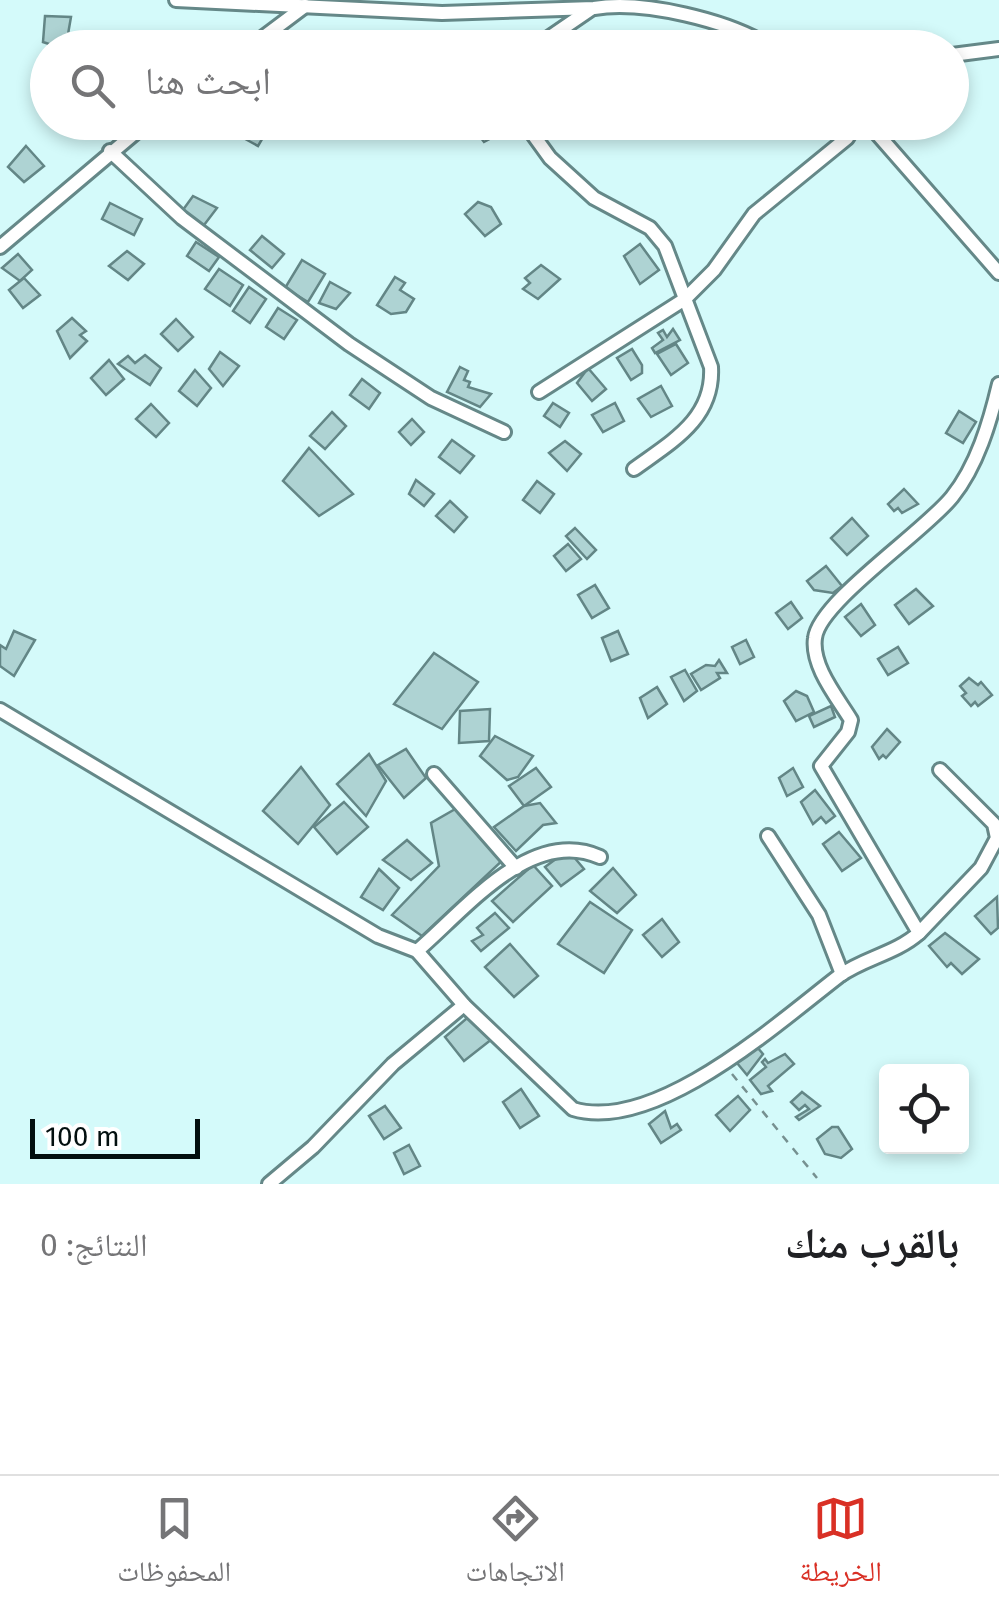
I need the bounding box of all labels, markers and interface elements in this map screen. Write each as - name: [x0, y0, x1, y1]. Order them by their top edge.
- search box: [30, 30, 969, 140]
- icon: search: [65, 58, 120, 113]
- text: ابحث هنا: [145, 58, 271, 104]
- map controls: [879, 1064, 969, 1154]
- button: locate: [879, 1064, 969, 1154]
- scale bar: [30, 1114, 200, 1158]
- text: 100 m: [45, 1120, 120, 1153]
- text: بالقرب منك: [785, 1219, 959, 1269]
- text: النتائج: 0: [40, 1226, 148, 1264]
- tab: المحفوظات: [117, 1491, 231, 1599]
- tab: الاتجاهات: [466, 1491, 565, 1599]
- tab: الخريطة: [799, 1491, 882, 1599]

